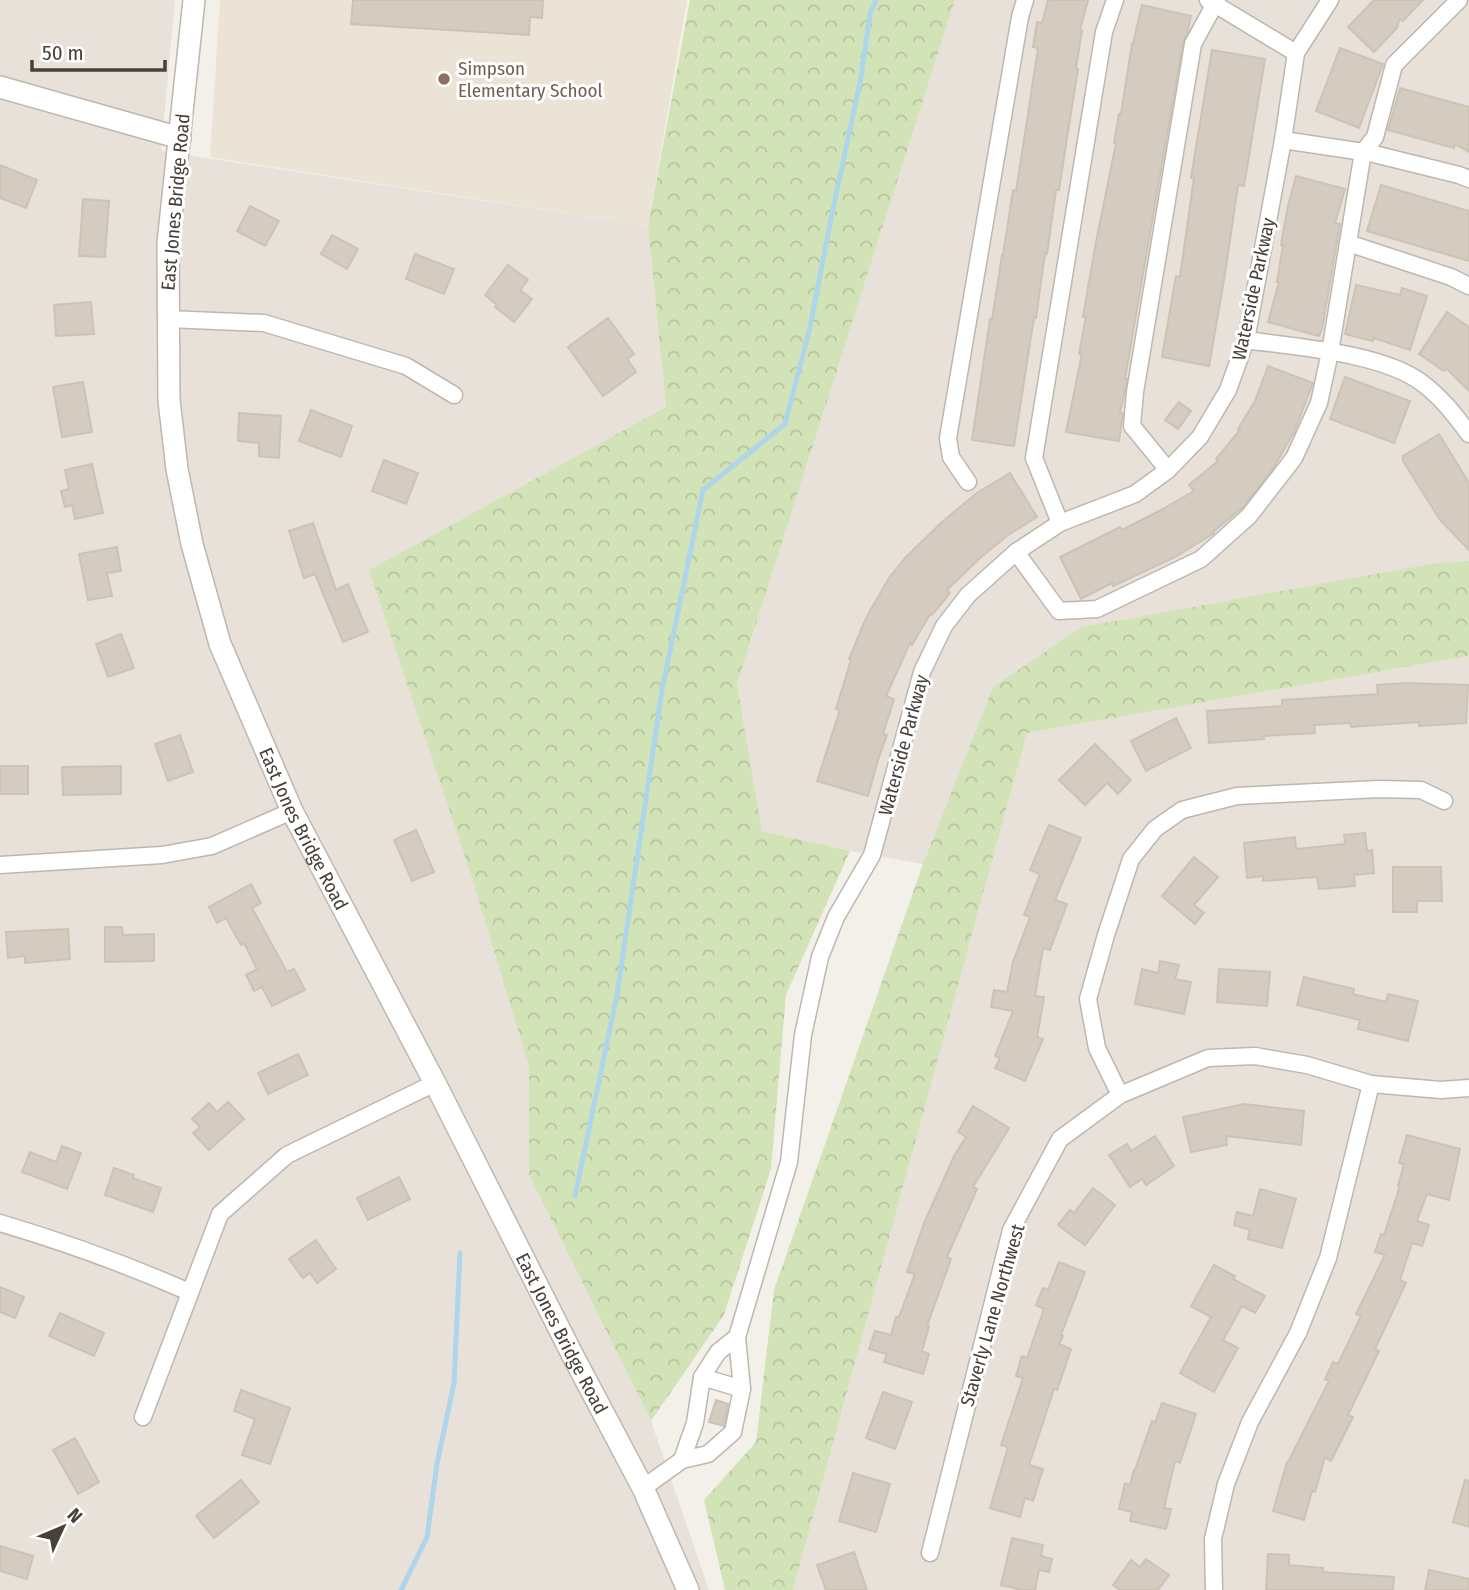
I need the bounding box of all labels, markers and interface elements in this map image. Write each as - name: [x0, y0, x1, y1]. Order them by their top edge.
- scale bar: [32, 28, 164, 72]
- text: 50 m: [42, 40, 84, 66]
- place label: Simpson Elementary School: [458, 57, 603, 102]
- marker: Simpson Elementary School: [436, 71, 452, 87]
- street label: East Jones Bridge Road: [156, 113, 195, 292]
- street label: Waterside Parkway: [1227, 215, 1280, 362]
- street label: Waterside Parkway: [874, 672, 933, 818]
- street label: East Jones Bridge Road: [254, 744, 353, 914]
- street label: Staverly Lane Northwest: [955, 1221, 1030, 1409]
- street label: East Jones Bridge Road: [511, 1249, 613, 1418]
- north arrow: [28, 1492, 98, 1562]
- text: N: [63, 1503, 87, 1528]

